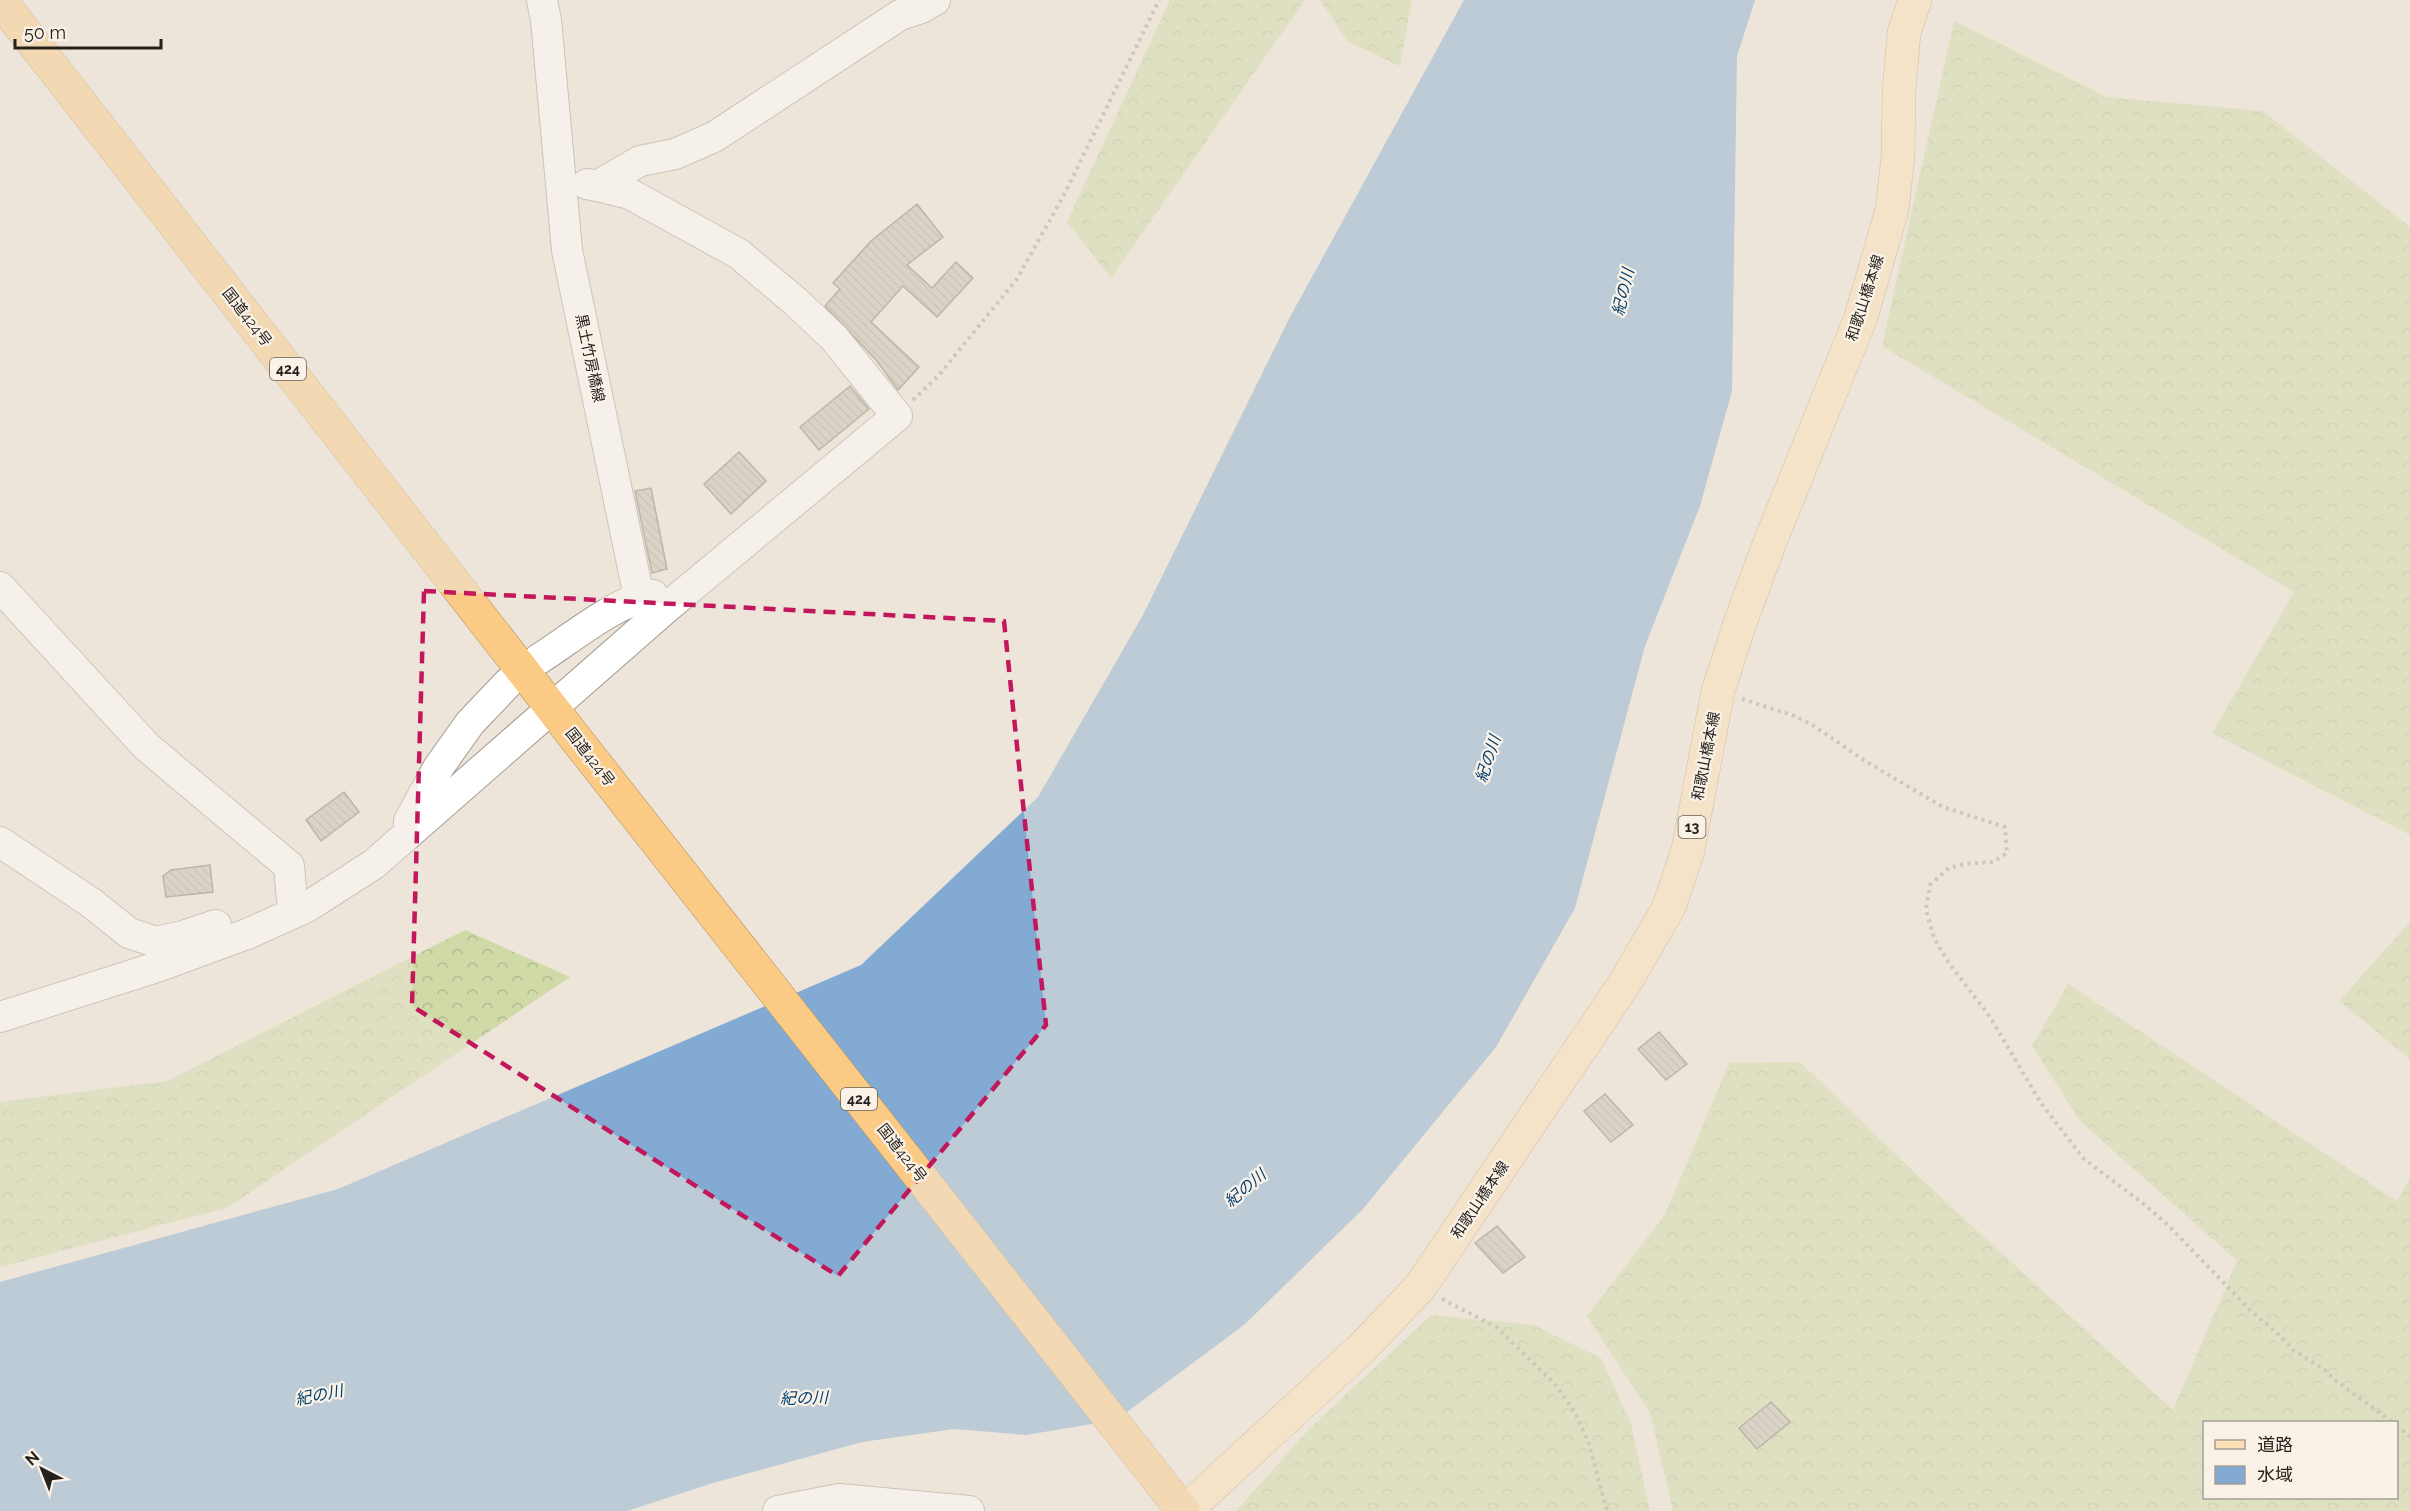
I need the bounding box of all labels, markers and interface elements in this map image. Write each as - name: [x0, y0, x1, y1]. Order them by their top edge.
- scale bar: [15, 12, 160, 50]
- text: 50 m: [24, 22, 66, 43]
- street label: 和歌山橋本線: [1843, 252, 1887, 344]
- water label: 紀の川: [1608, 265, 1638, 318]
- street label: 国道424号: [219, 284, 275, 350]
- street label: 黒土竹房橋線: [572, 312, 608, 404]
- road number: 424: [270, 358, 306, 380]
- street label: 和歌山橋本線: [1689, 710, 1723, 802]
- street label: 国道424号: [562, 724, 618, 790]
- water label: 紀の川: [1472, 731, 1505, 785]
- road number: 13: [1678, 816, 1706, 838]
- road number: 424: [841, 1088, 877, 1110]
- street label: 国道424号: [874, 1120, 930, 1186]
- street label: 和歌山橋本線: [1447, 1158, 1513, 1242]
- water label: 紀の川: [1221, 1164, 1271, 1211]
- water label: 紀の川: [294, 1381, 346, 1409]
- water label: 紀の川: [780, 1388, 830, 1408]
- legend: [2203, 1421, 2398, 1499]
- text: 道路: [2257, 1434, 2293, 1455]
- north arrow: [12, 1439, 72, 1499]
- text: N: [21, 1447, 43, 1469]
- text: 水域: [2257, 1464, 2293, 1485]

